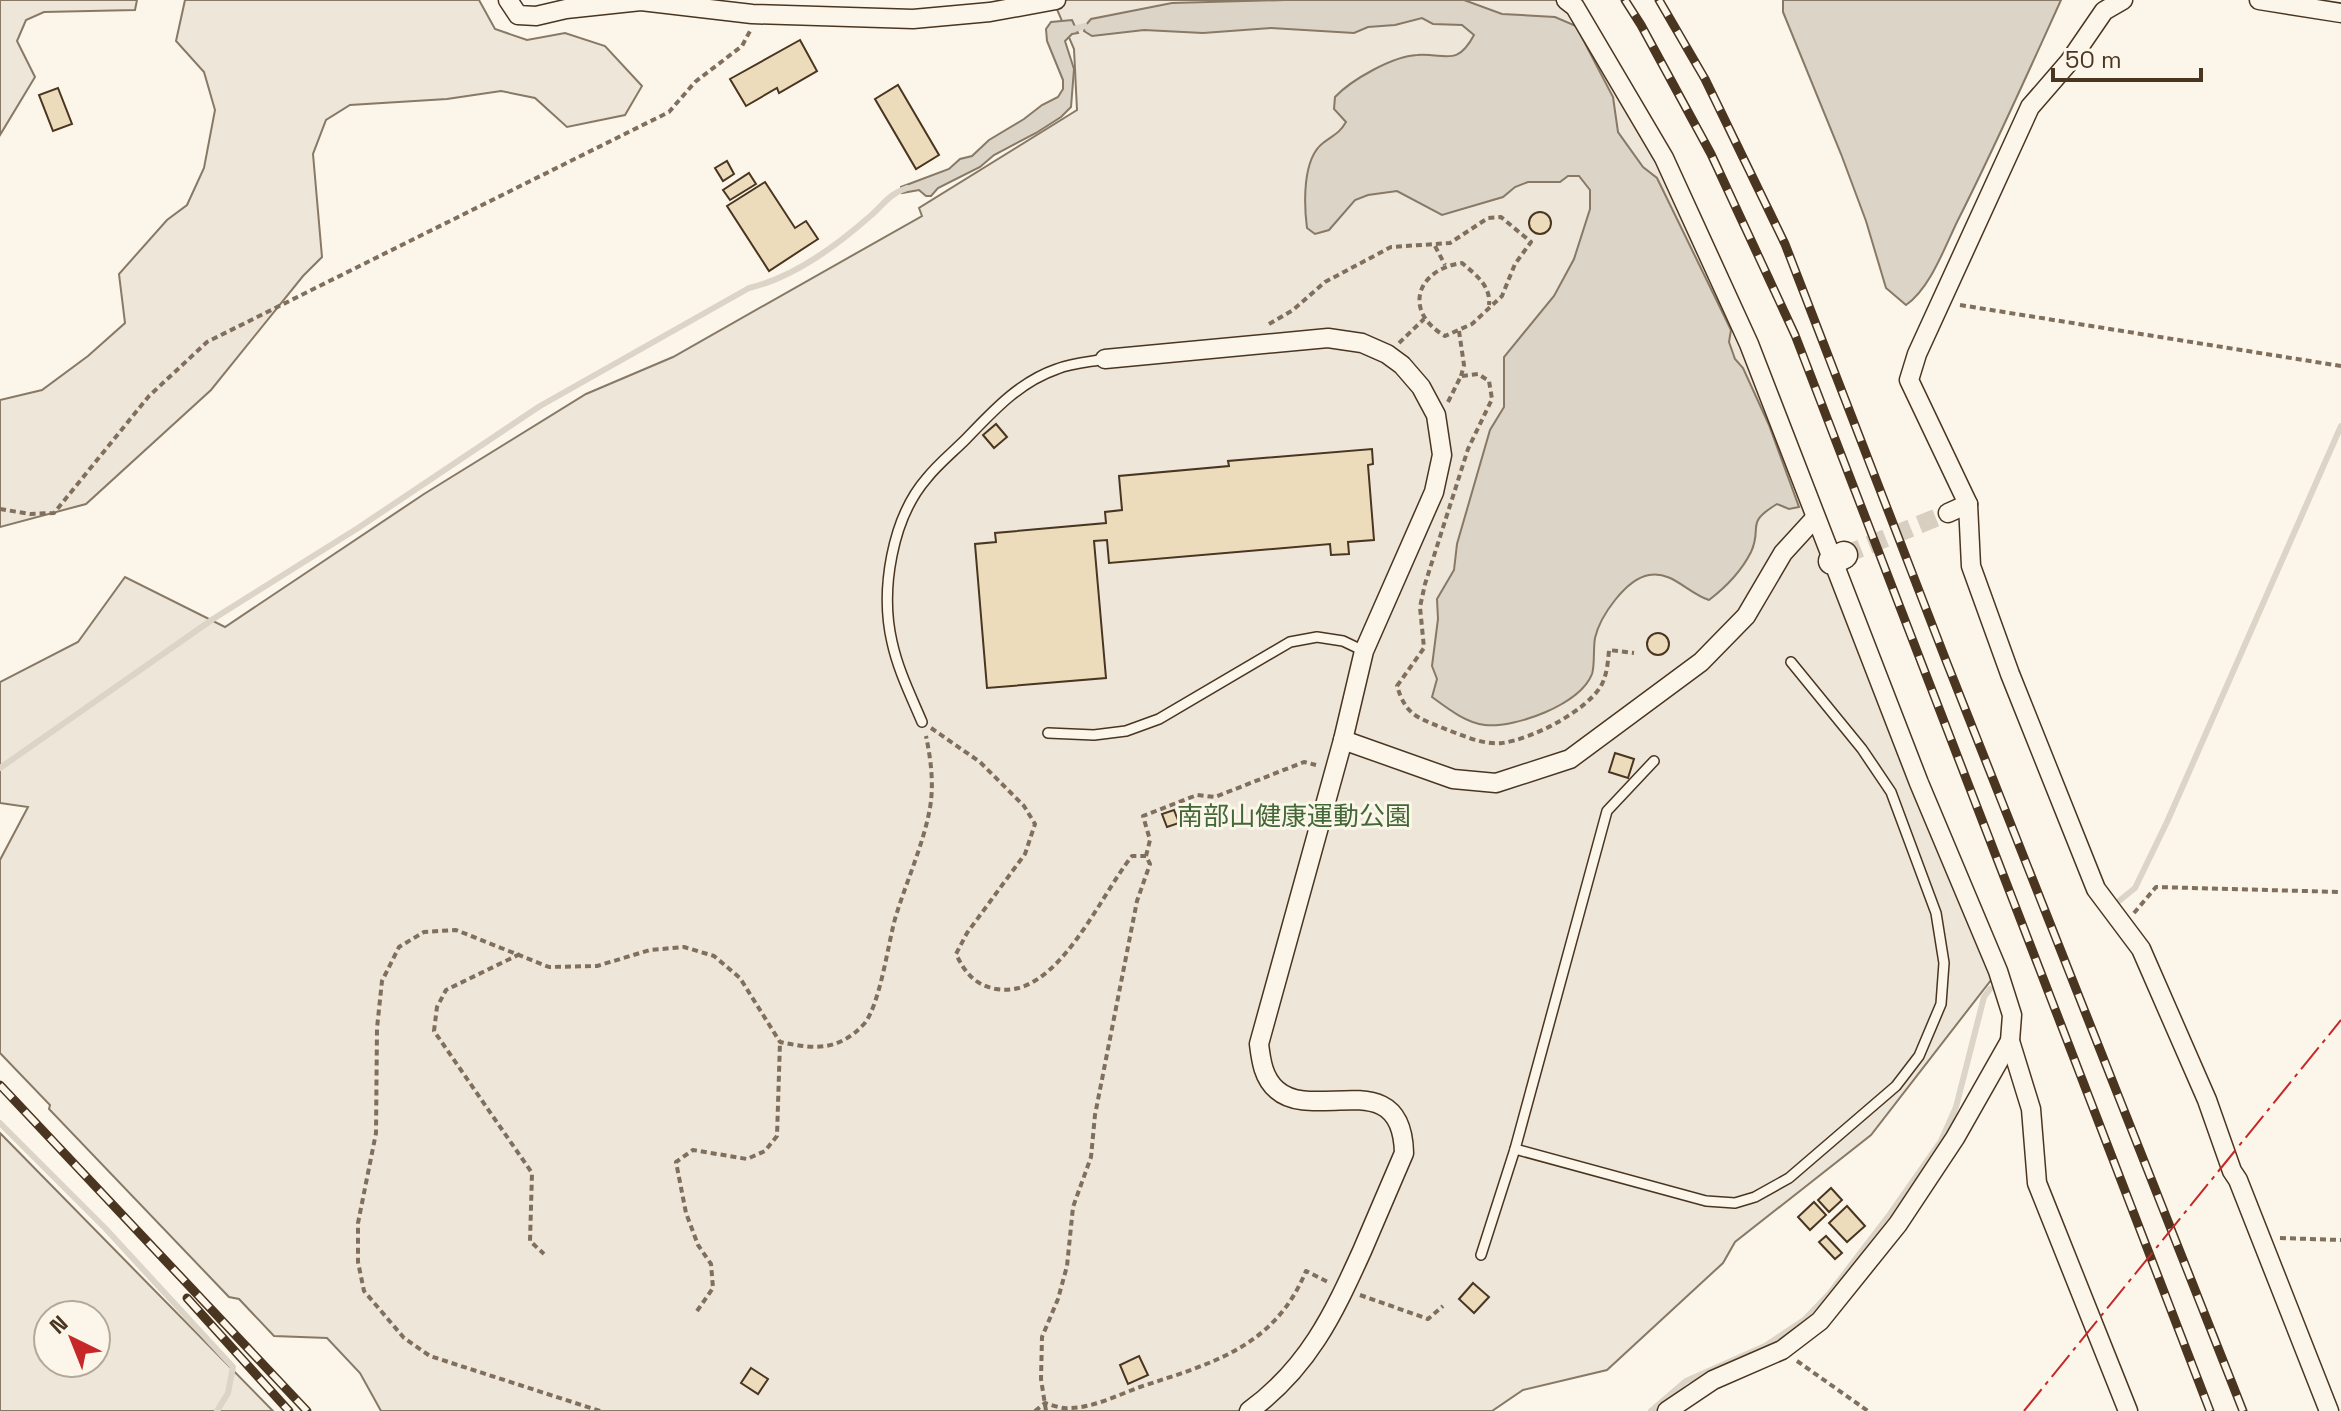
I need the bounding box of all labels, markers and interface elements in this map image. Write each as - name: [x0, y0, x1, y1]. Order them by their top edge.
- scale bar: [2053, 32, 2201, 82]
- text: 50 m: [2065, 44, 2122, 75]
- park label: 南部山健康運動公園: [1177, 799, 1411, 833]
- north arrow: [32, 1299, 112, 1379]
- text: N: [43, 1309, 73, 1340]

